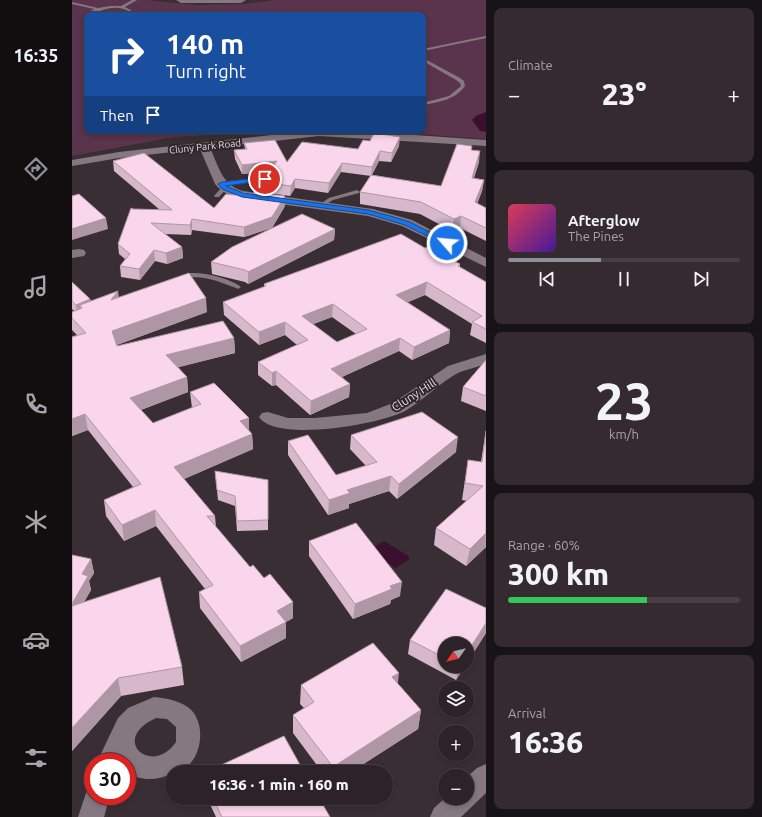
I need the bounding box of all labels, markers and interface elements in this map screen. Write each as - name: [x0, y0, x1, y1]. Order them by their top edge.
- icon: right: [100, 28, 152, 80]
- text: 140 m: [166, 28, 244, 59]
- text: 16:35: [13, 45, 59, 65]
- text: Climate: [508, 58, 553, 72]
- text: Turn right: [166, 61, 246, 81]
- text: 23°: [602, 77, 646, 111]
- text: −: [508, 82, 520, 107]
- text: +: [728, 82, 740, 107]
- icon: arrive: [142, 104, 164, 126]
- text: Then: [100, 107, 134, 124]
- street label: Cluny Park Road: [168, 137, 242, 156]
- icon: directions: [22, 155, 50, 183]
- pin: [248, 162, 282, 196]
- icon: arrive: [254, 168, 276, 190]
- text: Afterglow: [568, 212, 640, 229]
- position arrow: [426, 222, 468, 264]
- text: The Pines: [568, 229, 624, 243]
- icon: previous: [536, 268, 558, 290]
- icon: pause: [613, 268, 635, 290]
- icon: next: [690, 268, 712, 290]
- icon: music: [22, 273, 50, 301]
- text: 23: [595, 372, 653, 430]
- street label: Cluny Hill: [389, 375, 438, 414]
- icon: phone: [22, 390, 50, 418]
- text: km/h: [609, 427, 639, 441]
- icon: climate: [22, 508, 50, 536]
- text: Range · 60%: [508, 538, 580, 552]
- text: 300 km: [508, 557, 609, 591]
- icon: car: [22, 626, 50, 654]
- north arrow: [438, 637, 474, 673]
- map controls: [438, 637, 474, 805]
- button: layers: [438, 681, 474, 717]
- text: Arrival: [508, 706, 546, 720]
- button: +: [438, 725, 474, 761]
- text: 16:36: [508, 725, 583, 759]
- icon: filters: [22, 744, 50, 772]
- speed limit sign: 30: [84, 753, 136, 805]
- button: −: [438, 769, 474, 805]
- text: 16:36 · 1 min · 160 m: [209, 776, 349, 793]

